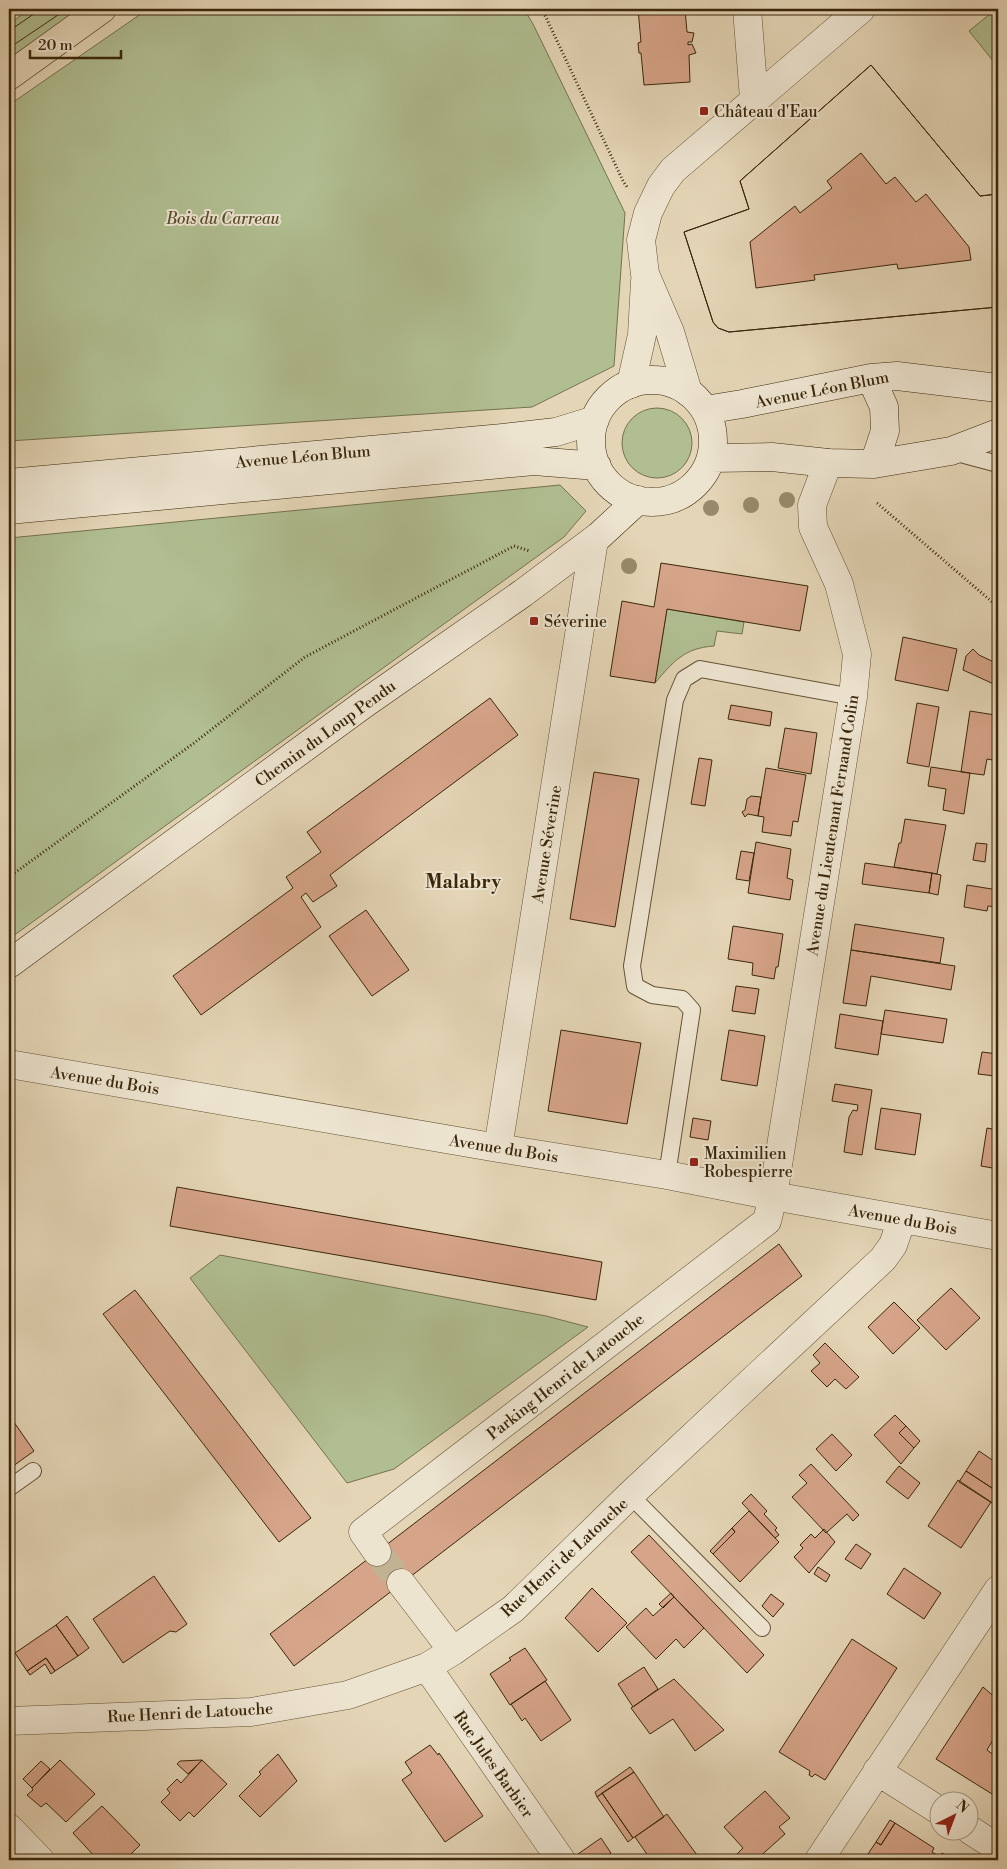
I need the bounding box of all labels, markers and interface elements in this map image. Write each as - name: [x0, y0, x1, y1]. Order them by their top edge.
- scale bar: [30, 28, 121, 60]
- text: 20 m: [38, 36, 73, 55]
- place label: Château d'Eau: [714, 102, 818, 122]
- marker: Château d'Eau: [698, 105, 710, 117]
- park label: Bois du Carreau: [165, 209, 281, 229]
- street label: Avenue Léon Blum: [753, 367, 891, 413]
- street label: Avenue Léon Blum: [234, 441, 372, 473]
- place label: Séverine: [544, 612, 607, 632]
- marker: Séverine: [528, 615, 540, 627]
- street label: Chemin du Loup Pendu: [251, 676, 400, 792]
- street label: Avenue du Lieutenant Fernand Colin: [802, 693, 864, 958]
- street label: Avenue Séverine: [528, 784, 566, 906]
- district label: Malabry: [425, 870, 502, 894]
- street label: Avenue du Bois: [48, 1062, 161, 1099]
- street label: Avenue du Bois: [447, 1130, 560, 1167]
- place label: Maximilien Robespierre: [704, 1144, 793, 1182]
- marker: Maximilien Robespierre: [688, 1156, 700, 1168]
- street label: Avenue du Bois: [846, 1200, 959, 1239]
- street label: Parking Henri de Latouche: [483, 1309, 648, 1444]
- street label: Rue Henri de Latouche: [497, 1494, 632, 1622]
- street label: Rue Henri de Latouche: [107, 1699, 274, 1727]
- street label: Rue Jules Barbier: [449, 1707, 538, 1822]
- north arrow: [930, 1792, 980, 1842]
- text: N: [952, 1797, 972, 1817]

